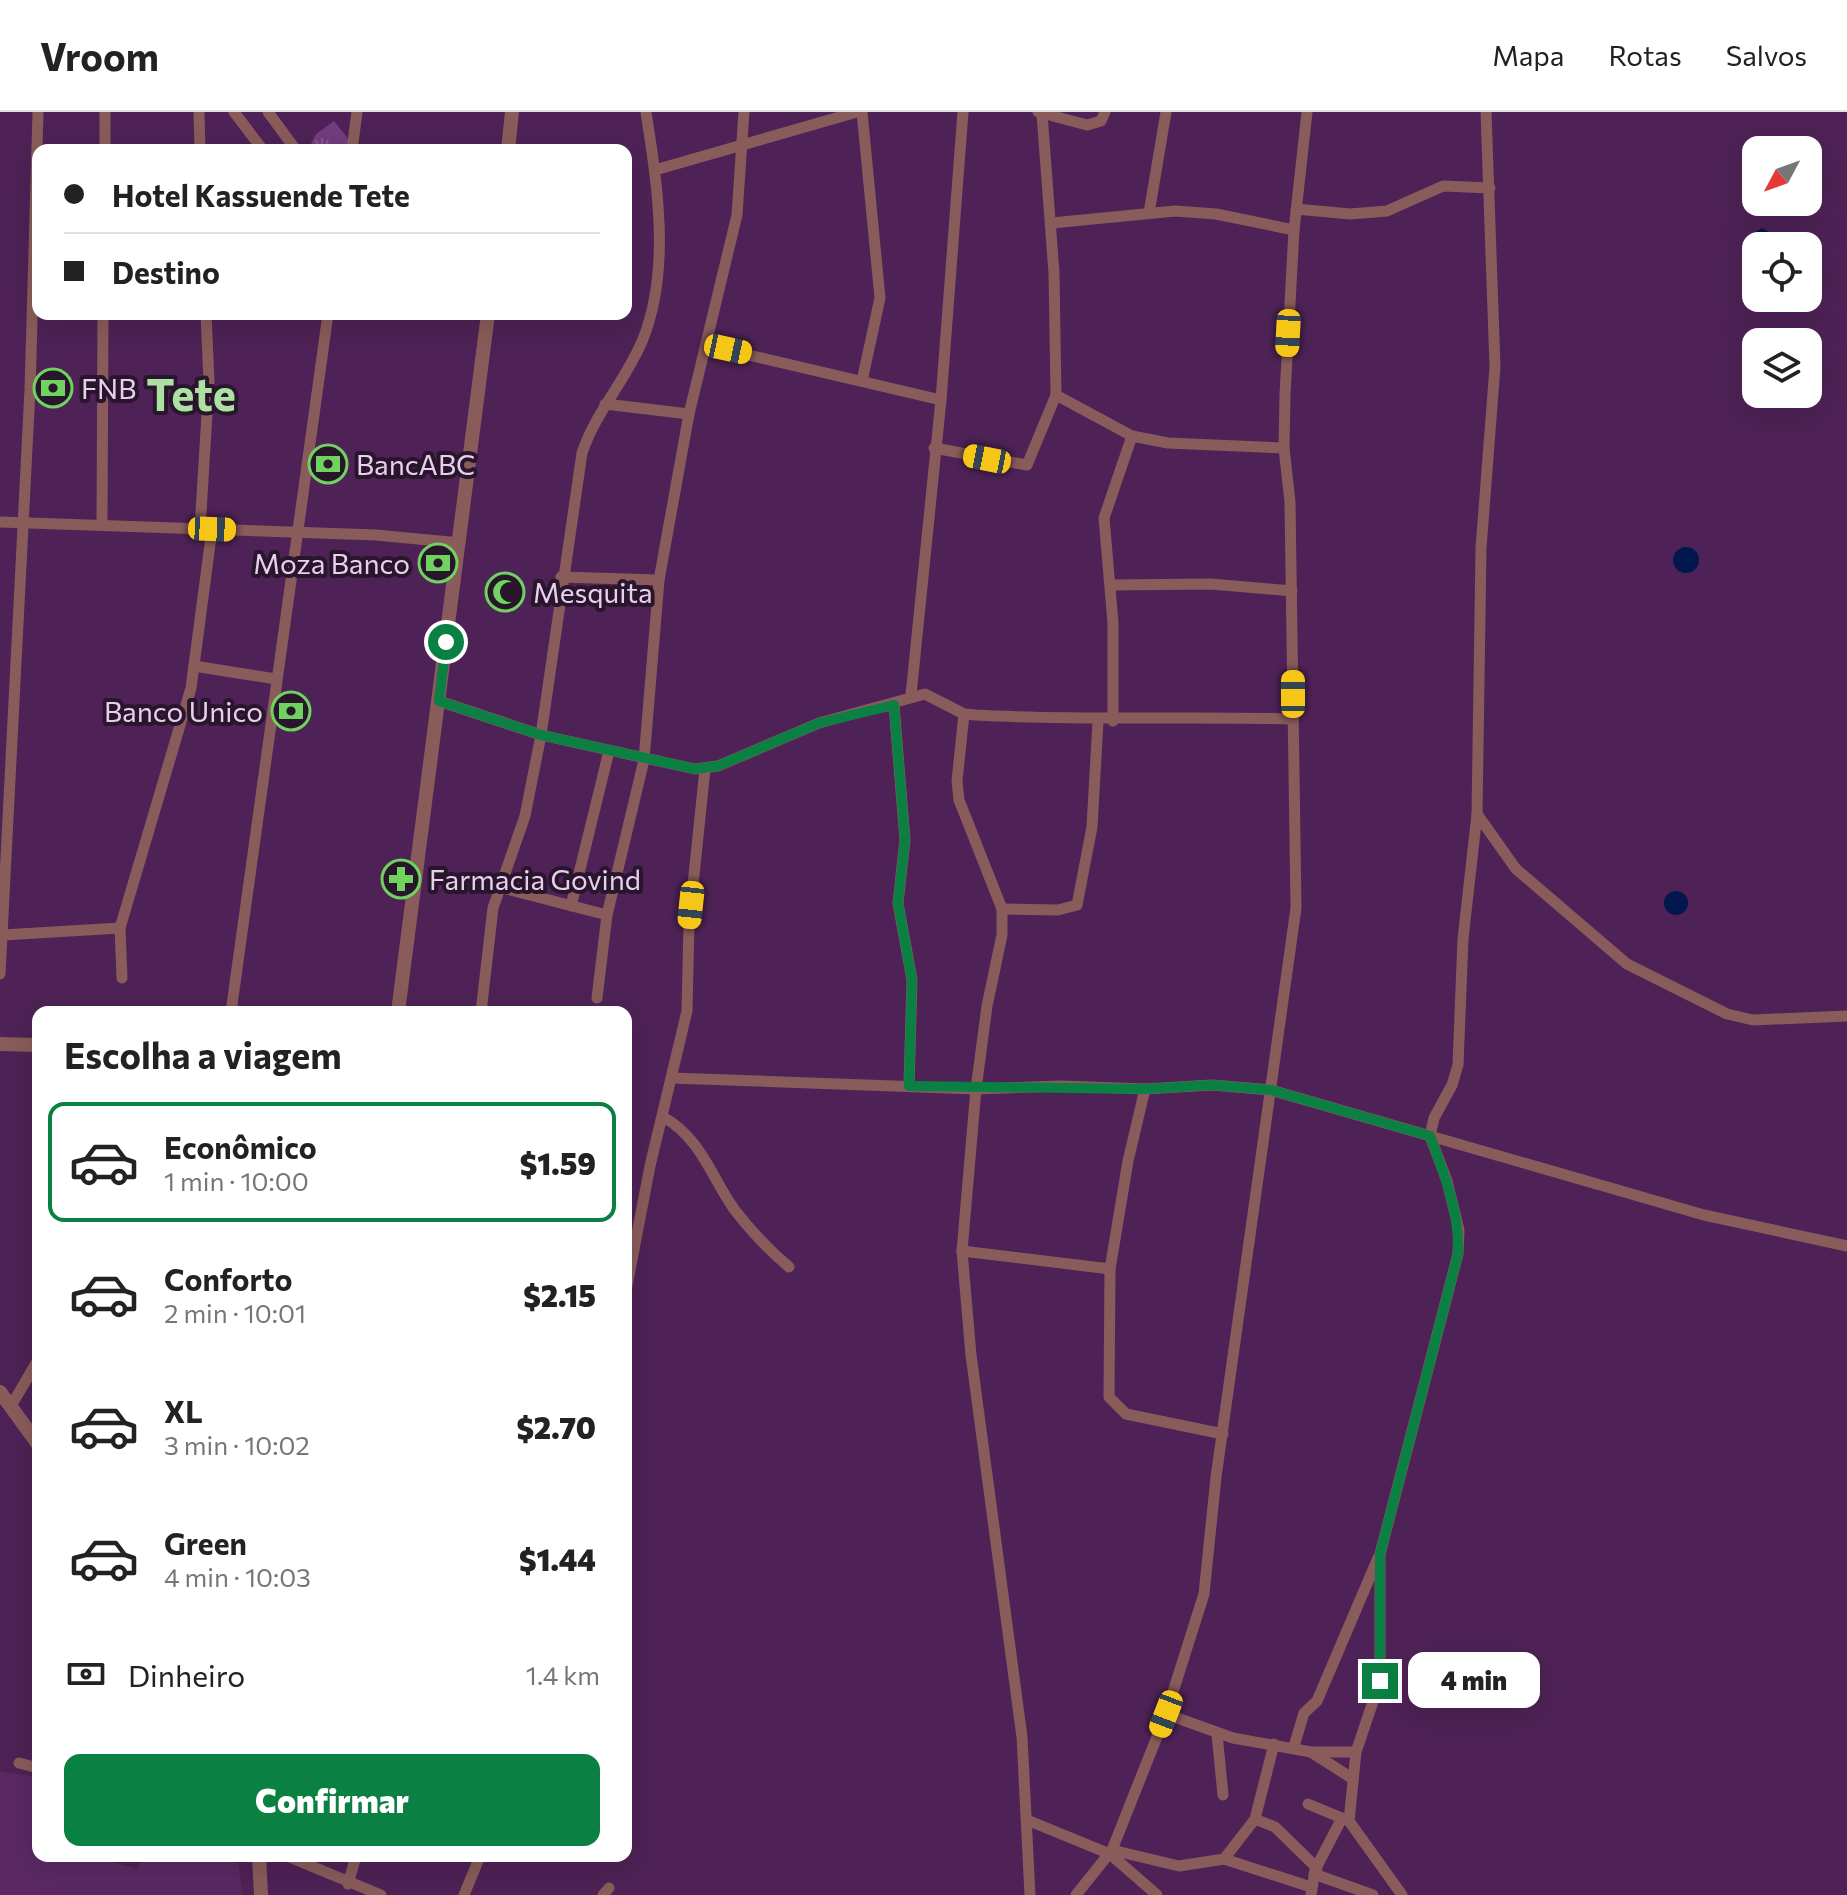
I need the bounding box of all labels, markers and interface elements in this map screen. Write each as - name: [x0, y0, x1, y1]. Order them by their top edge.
- text: Vroom: [40, 32, 159, 79]
- text: Mapa: [1492, 38, 1565, 72]
- text: Rotas: [1609, 38, 1682, 72]
- text: Salvos: [1726, 38, 1807, 72]
- north arrow: [1742, 136, 1822, 216]
- map controls: [1742, 136, 1822, 408]
- text: Hotel Kassuende Tete: [112, 176, 410, 213]
- button: locate: [1742, 232, 1822, 312]
- text: Destino: [112, 253, 220, 290]
- car: [1275, 308, 1301, 358]
- button: layers: [1742, 328, 1822, 408]
- car: [702, 332, 754, 366]
- district label: Tete: [146, 366, 236, 420]
- bank icon: FNB: [32, 367, 74, 409]
- place label: FNB: [81, 371, 136, 405]
- bank icon: BancABC: [307, 443, 349, 485]
- car: [961, 443, 1013, 475]
- place label: BancABC: [356, 447, 475, 481]
- car: [188, 516, 236, 542]
- bank icon: Moza Banco: [417, 542, 459, 584]
- place label: Moza Banco: [253, 546, 410, 580]
- mosque icon: Mesquita: [484, 571, 526, 613]
- place label: Mesquita: [533, 575, 653, 609]
- route start: [428, 624, 464, 660]
- car: [1281, 670, 1305, 718]
- bank icon: Banco Unico: [270, 690, 312, 732]
- place label: Banco Unico: [104, 694, 263, 728]
- pharmacy icon: Farmacia Govind: [380, 858, 422, 900]
- place label: Farmacia Govind: [429, 862, 641, 896]
- car: [677, 880, 705, 930]
- text: Escolha a viagem: [64, 1032, 342, 1076]
- icon: car: [68, 1126, 140, 1198]
- text: Econômico: [164, 1128, 317, 1165]
- text: $1.59: [520, 1144, 596, 1181]
- text: 1 min · 10:00: [164, 1165, 309, 1196]
- icon: car: [68, 1258, 140, 1330]
- text: Conforto: [164, 1260, 292, 1297]
- text: $2.15: [523, 1276, 596, 1313]
- text: 2 min · 10:01: [164, 1297, 306, 1328]
- icon: car: [68, 1390, 140, 1462]
- text: XL: [164, 1392, 203, 1429]
- text: $2.70: [516, 1408, 596, 1445]
- text: 3 min · 10:02: [164, 1429, 310, 1460]
- icon: car: [68, 1522, 140, 1594]
- text: Green: [164, 1524, 247, 1561]
- text: $1.44: [519, 1540, 596, 1577]
- text: 4 min · 10:03: [164, 1561, 311, 1592]
- icon: cash: [64, 1652, 108, 1696]
- callout: 4 min: [1408, 1653, 1540, 1709]
- text: Dinheiro: [128, 1656, 245, 1693]
- text: 1.4 km: [526, 1659, 600, 1690]
- route end: [1362, 1663, 1398, 1699]
- text: 4 min: [1441, 1664, 1507, 1695]
- car: [1146, 1687, 1186, 1741]
- button: Confirmar: [64, 1754, 600, 1846]

